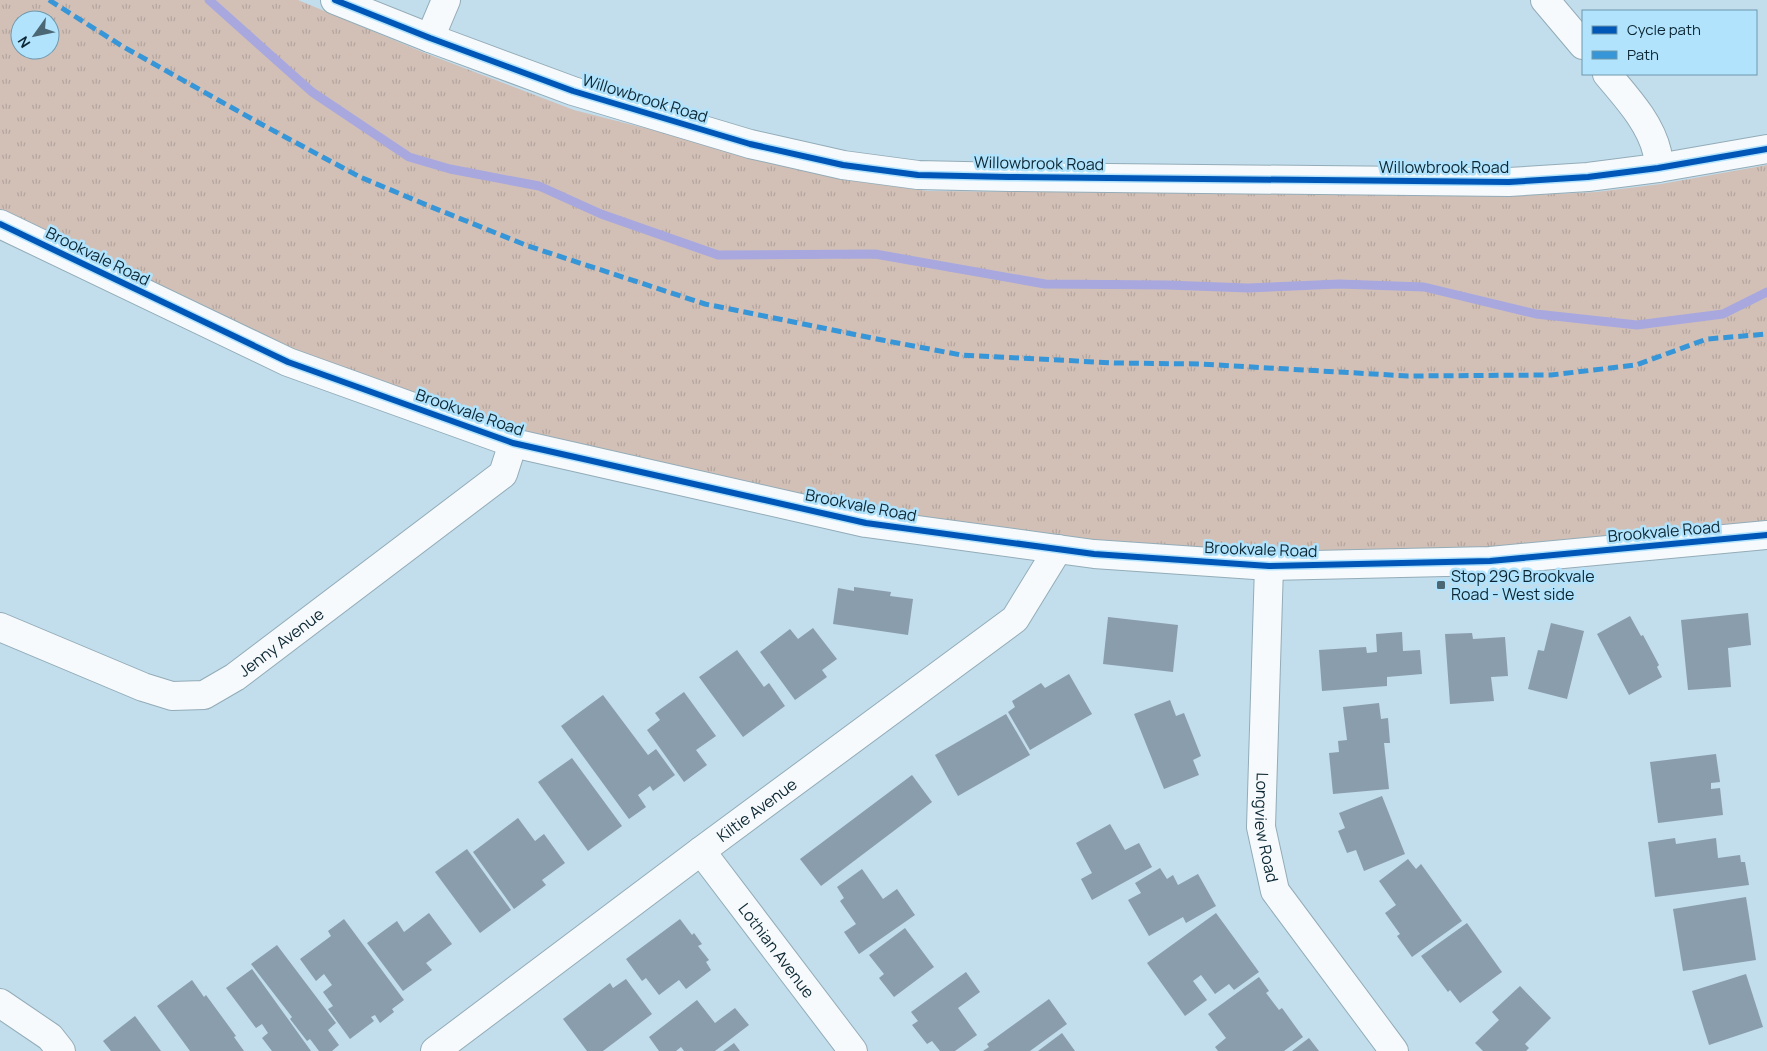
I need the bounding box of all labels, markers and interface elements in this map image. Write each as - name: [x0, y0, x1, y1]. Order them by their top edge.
- north arrow: [10, 10, 60, 60]
- legend: [1582, 10, 1757, 75]
- text: Cycle path: [1627, 19, 1701, 40]
- text: N: [13, 33, 34, 52]
- text: Path: [1627, 44, 1659, 65]
- street label: Willowbrook Road: [579, 68, 711, 128]
- street label: Willowbrook Road: [974, 151, 1104, 175]
- street label: Willowbrook Road: [1379, 156, 1509, 178]
- street label: Brookvale Road: [42, 221, 154, 291]
- street label: Brookvale Road: [413, 383, 527, 441]
- street label: Brookvale Road: [803, 483, 919, 527]
- street label: Brookvale Road: [1607, 515, 1721, 547]
- street label: Brookvale Road: [1204, 536, 1318, 562]
- place label: Stop 29G Brookvale Road - West side: [1451, 565, 1595, 605]
- marker: Stop 29G Brookvale Road - West side: [1435, 579, 1447, 591]
- street label: Jenny Avenue: [234, 603, 328, 682]
- street label: Longview Road: [1250, 772, 1284, 884]
- street label: Kiltie Avenue: [712, 773, 801, 847]
- street label: Lothian Avenue: [733, 899, 820, 1002]

